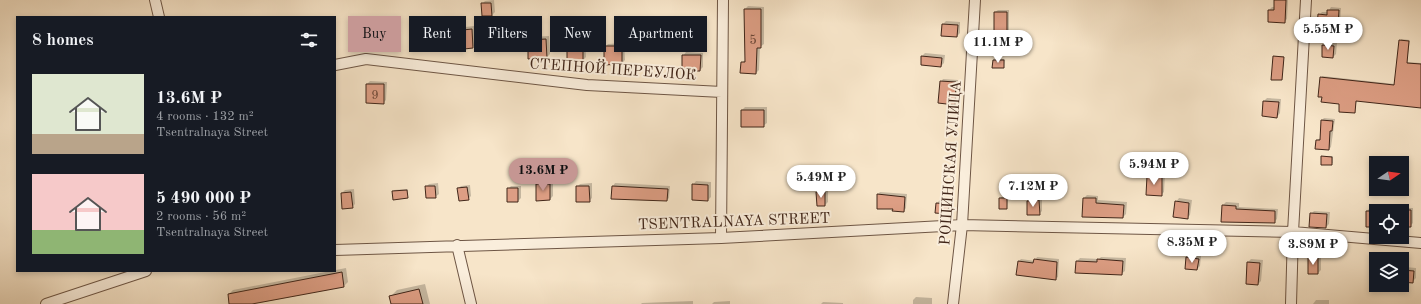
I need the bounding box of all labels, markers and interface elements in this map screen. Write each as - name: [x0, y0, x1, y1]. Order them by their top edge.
- chip: Buy: [348, 16, 401, 52]
- chip: Rent: [409, 16, 466, 52]
- chip: Filters: [474, 16, 542, 52]
- chip: New: [550, 16, 606, 52]
- chip: Apartment: [614, 16, 707, 52]
- pin: 5.55M ₽: [1291, 17, 1365, 51]
- text: 5.55M ₽: [1303, 23, 1353, 36]
- icon: filters: [298, 29, 320, 51]
- pin: 11.1M ₽: [961, 30, 1035, 64]
- text: 8 homes: [32, 32, 94, 49]
- house number: 5: [749, 34, 757, 47]
- text: 11.1M ₽: [973, 36, 1023, 49]
- street label: СТЕПНОЙ ПЕРЕУЛОК: [529, 53, 697, 84]
- street label: РОЩИНСКАЯ УЛИЦА: [938, 80, 965, 246]
- house number: 9: [371, 89, 379, 102]
- icon: home: [64, 90, 112, 138]
- text: 13.6M ₽: [156, 90, 222, 107]
- text: 4 rooms · 132 m²: [156, 110, 254, 123]
- text: Tsentralnaya Street: [156, 126, 268, 139]
- pin: 5.94M ₽: [1117, 152, 1191, 186]
- north arrow: [1369, 156, 1409, 196]
- map controls: [1369, 156, 1409, 292]
- pin: 13.6M ₽: [506, 158, 580, 192]
- text: 5.94M ₽: [1129, 158, 1179, 171]
- text: 13.6M ₽: [518, 164, 568, 177]
- pin: 5.49M ₽: [784, 165, 858, 199]
- text: 5.49M ₽: [796, 171, 846, 184]
- pin: 7.12M ₽: [996, 174, 1070, 208]
- text: 7.12M ₽: [1008, 180, 1058, 193]
- icon: home: [64, 190, 112, 238]
- text: 5 490 000 ₽: [156, 190, 251, 207]
- button: locate: [1369, 204, 1409, 244]
- text: 2 rooms · 56 m²: [156, 210, 246, 223]
- street label: TSENTRALNAYA STREET: [638, 212, 831, 233]
- text: Tsentralnaya Street: [156, 226, 268, 239]
- pin: 8.35M ₽: [1155, 230, 1229, 264]
- pin: 3.89M ₽: [1276, 232, 1350, 266]
- text: 8.35M ₽: [1167, 236, 1217, 249]
- text: 3.89M ₽: [1288, 238, 1338, 251]
- button: layers: [1369, 252, 1409, 292]

